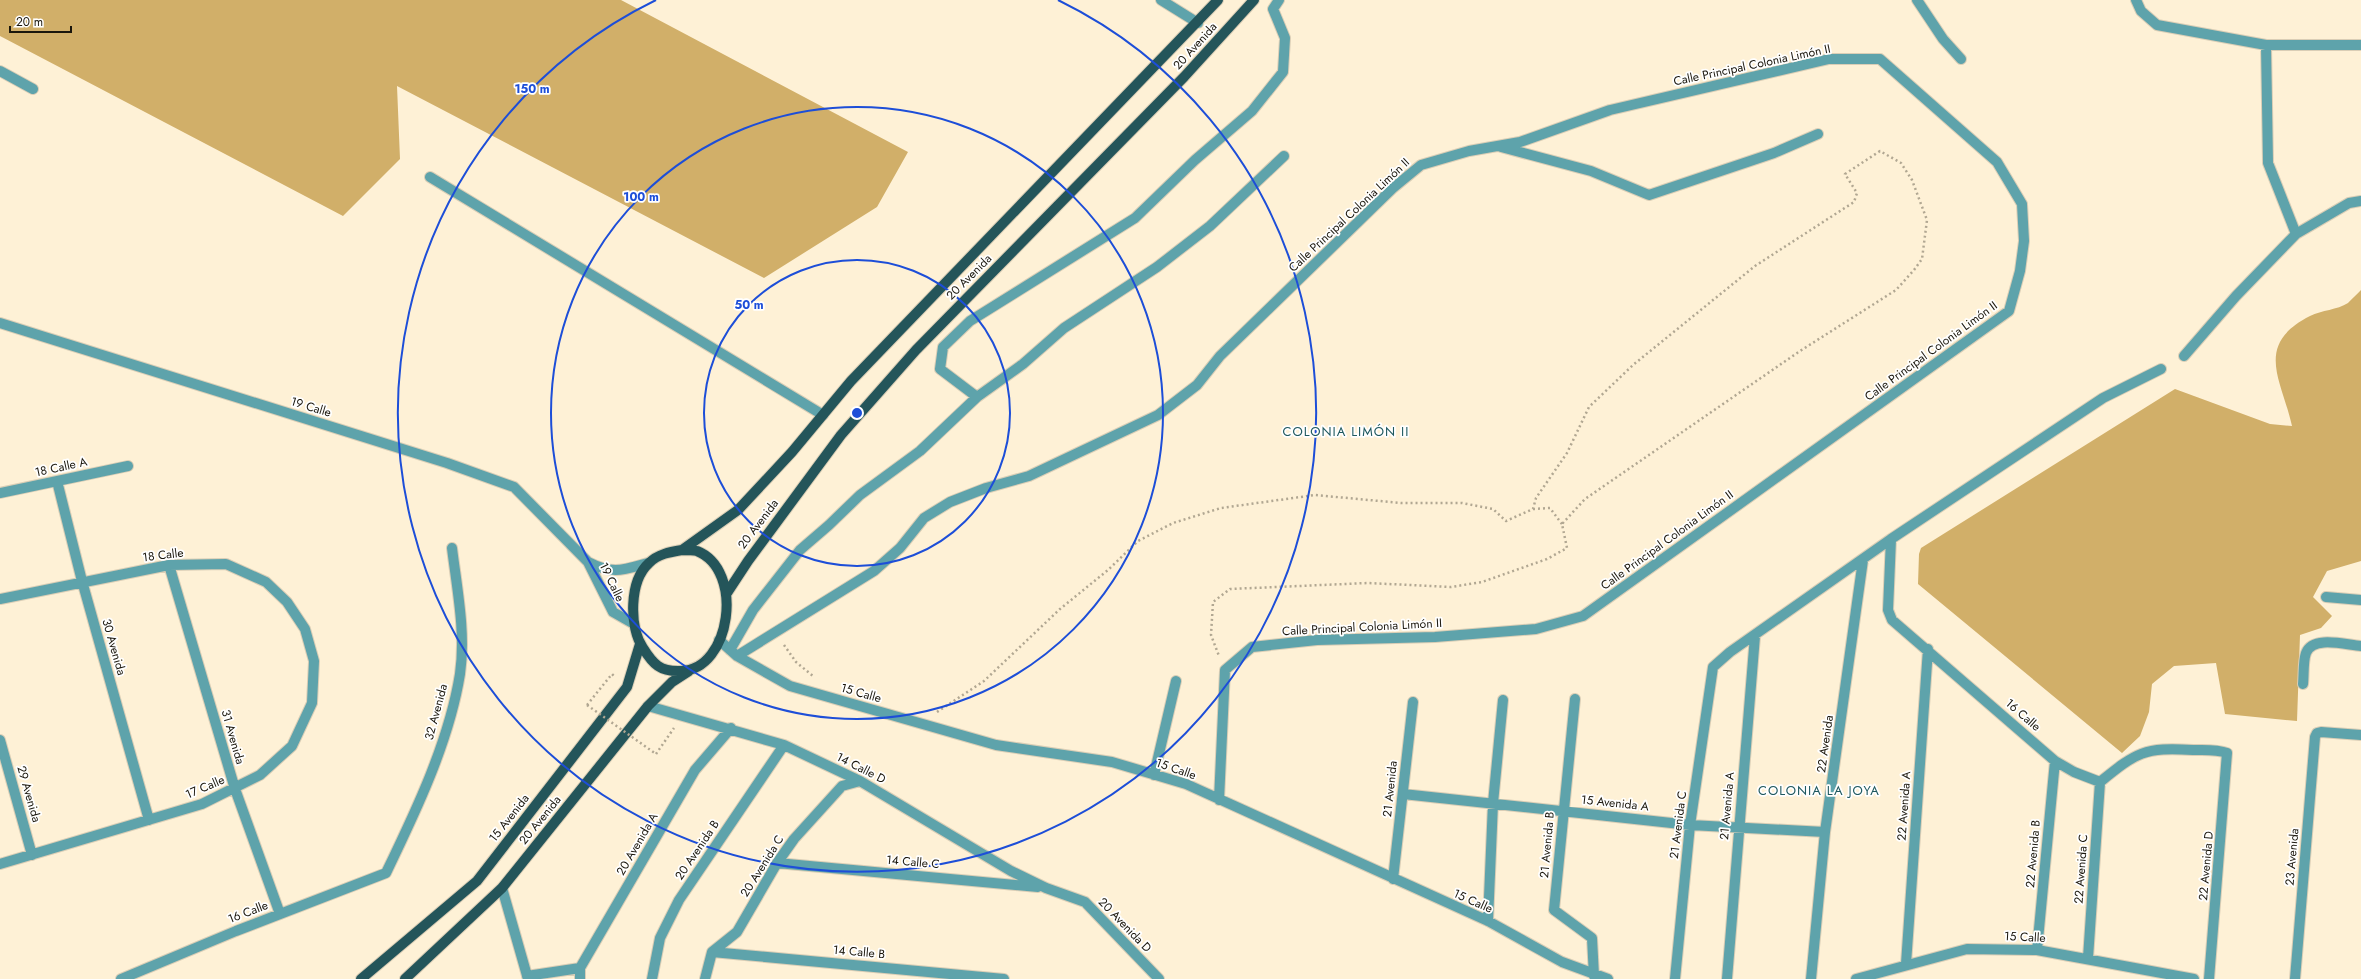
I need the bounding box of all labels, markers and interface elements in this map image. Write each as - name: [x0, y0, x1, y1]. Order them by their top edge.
- scale bar: [10, 8, 71, 34]
- text: 20 m: [16, 13, 43, 31]
- street label: 20 Avenida: [1169, 18, 1221, 74]
- street label: Calle Principal Colonia Limón II: [1672, 40, 1832, 90]
- text: 150 m: [514, 80, 550, 98]
- street label: Calle Principal Colonia Limón II: [1284, 154, 1414, 276]
- text: 100 m: [623, 188, 659, 206]
- street label: 20 Avenida: [942, 250, 996, 304]
- text: 50 m: [734, 296, 764, 314]
- street label: Calle Principal Colonia Limón II: [1861, 297, 2001, 405]
- street label: 19 Calle: [288, 392, 334, 422]
- centre of rings: [850, 406, 864, 420]
- district label: COLONIA LIMÓN II: [1283, 422, 1409, 441]
- street label: 18 Calle A: [33, 453, 89, 481]
- street label: Calle Principal Colonia Limón II: [1597, 486, 1737, 594]
- street label: 20 Avenida: [733, 495, 783, 553]
- street label: 18 Calle: [141, 544, 185, 566]
- street label: 19 Calle: [595, 559, 629, 605]
- street label: Calle Principal Colonia Limón II: [1282, 614, 1442, 640]
- street label: 30 Avenida: [97, 617, 131, 678]
- street label: 15 Calle: [839, 679, 883, 707]
- street label: 32 Avenida: [420, 682, 452, 742]
- street label: 16 Calle: [2001, 695, 2045, 735]
- street label: 31 Avenida: [217, 708, 249, 767]
- street label: 22 Avenida: [1812, 714, 1838, 774]
- street label: 14 Calle D: [833, 748, 889, 788]
- street label: 15 Calle: [1153, 754, 1199, 784]
- street label: 21 Avenida: [1378, 760, 1402, 818]
- street label: 29 Avenida: [12, 764, 46, 825]
- street label: 17 Calle: [183, 771, 227, 803]
- street label: 21 Avenida A: [1715, 771, 1739, 841]
- street label: 22 Avenida A: [1893, 771, 1915, 841]
- district label: COLONIA LA JOYA: [1758, 781, 1880, 800]
- street label: 15 Avenida: [485, 790, 534, 846]
- street label: 15 Avenida A: [1580, 790, 1650, 816]
- street label: 21 Avenida C: [1665, 790, 1691, 860]
- street label: 20 Avenida: [515, 792, 565, 848]
- street label: 20 Avenida A: [612, 809, 662, 879]
- street label: 21 Avenida B: [1535, 811, 1559, 879]
- street label: 20 Avenida B: [670, 816, 724, 883]
- street label: 22 Avenida B: [2021, 819, 2045, 889]
- street label: 23 Avenida: [2281, 827, 2303, 886]
- street label: 22 Avenida D: [2194, 831, 2218, 901]
- street label: 20 Avenida C: [736, 832, 788, 900]
- street label: 22 Avenida C: [2070, 834, 2092, 904]
- street label: 14 Calle C: [886, 851, 940, 873]
- street label: 15 Calle: [1450, 884, 1496, 918]
- street label: 20 Avenida D: [1094, 894, 1156, 956]
- street label: 16 Calle: [225, 896, 271, 928]
- street label: 15 Calle: [2004, 927, 2046, 947]
- street label: 14 Calle B: [832, 941, 886, 963]

